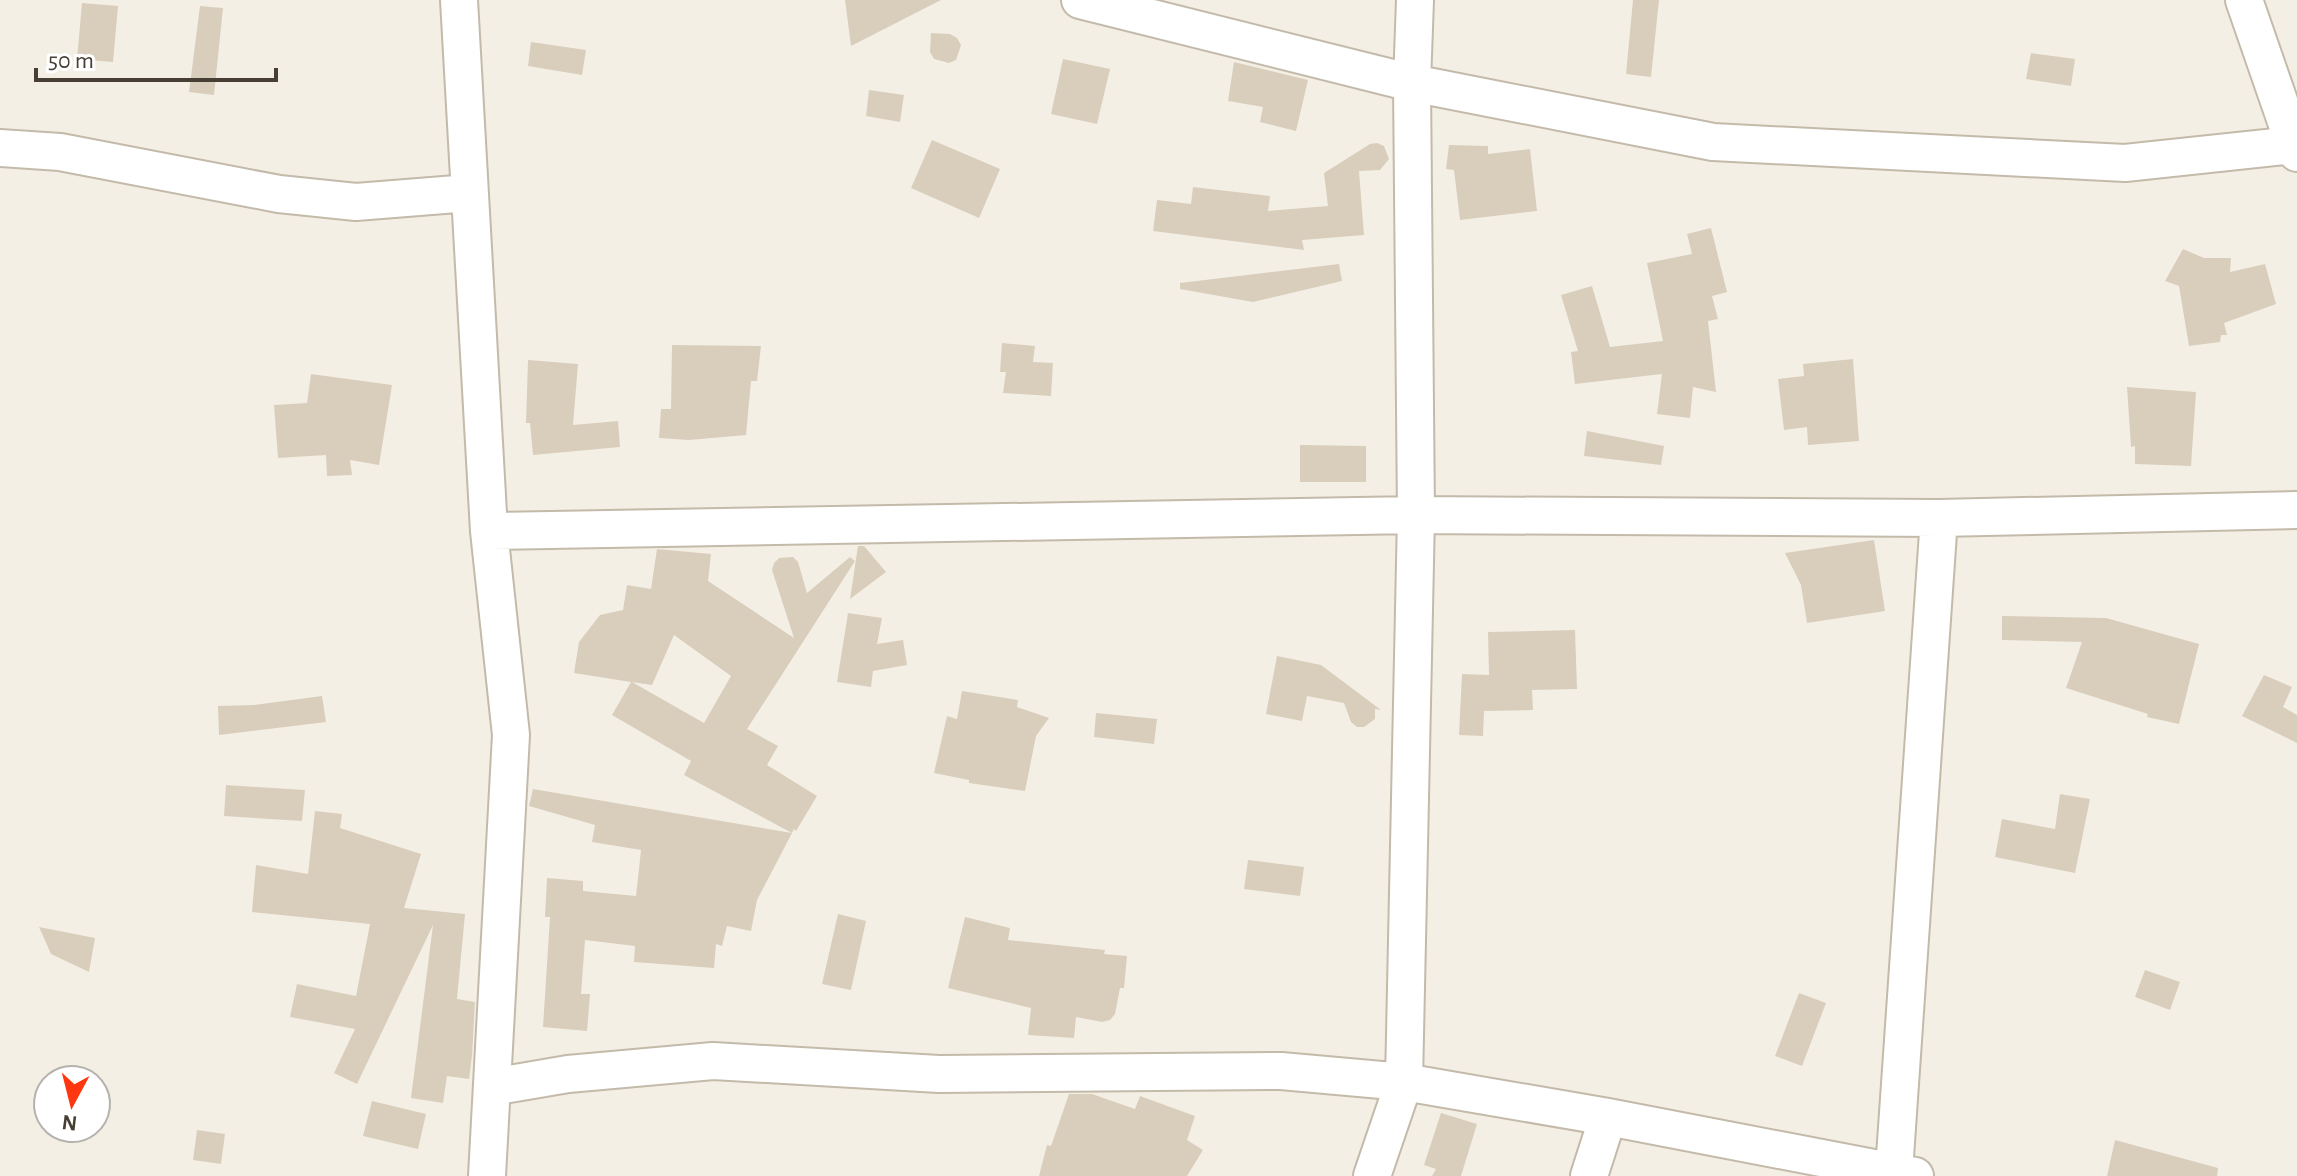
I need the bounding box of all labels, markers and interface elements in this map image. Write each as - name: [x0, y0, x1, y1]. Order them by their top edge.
- scale bar: [36, 32, 276, 82]
- text: 50 m: [48, 49, 94, 73]
- north arrow: [32, 1064, 112, 1144]
- text: N: [61, 1111, 79, 1135]

